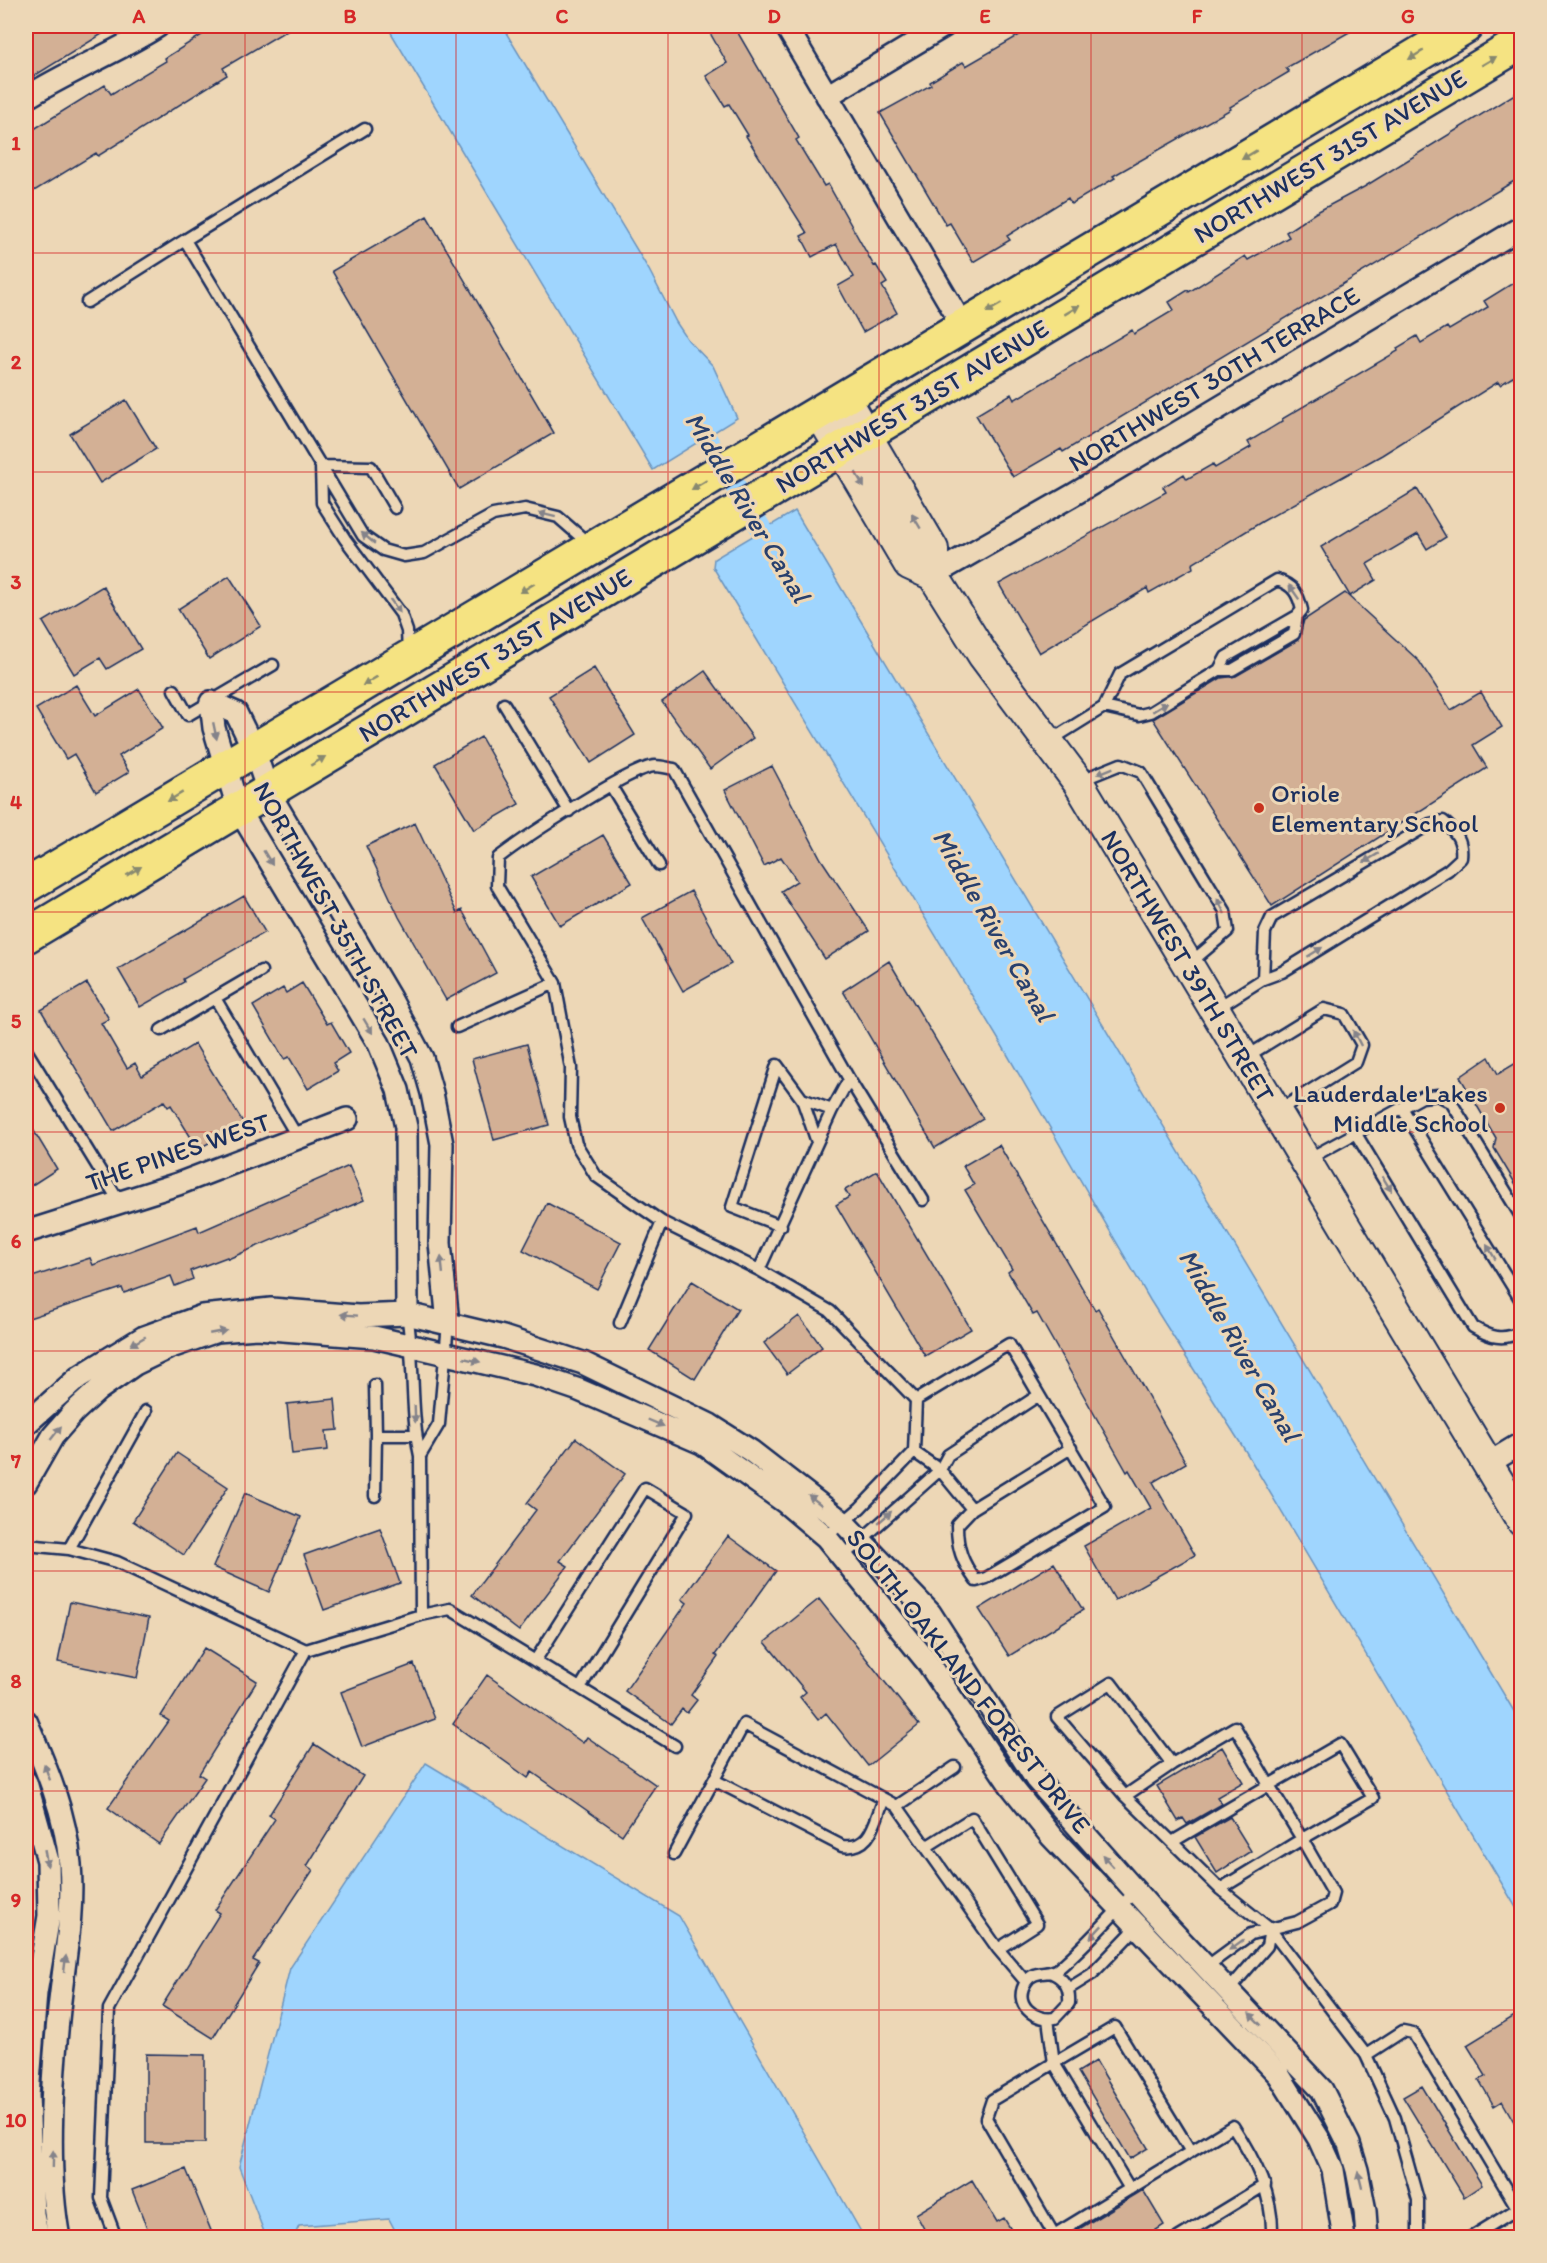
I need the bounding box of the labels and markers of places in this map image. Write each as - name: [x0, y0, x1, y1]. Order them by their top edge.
- place label: Oriole Elementary School: [1271, 777, 1478, 839]
- marker: Oriole Elementary School: [1252, 801, 1266, 815]
- place label: Lauderdale Lakes Middle School: [1293, 1077, 1488, 1139]
- marker: Lauderdale Lakes Middle School: [1493, 1101, 1507, 1115]

